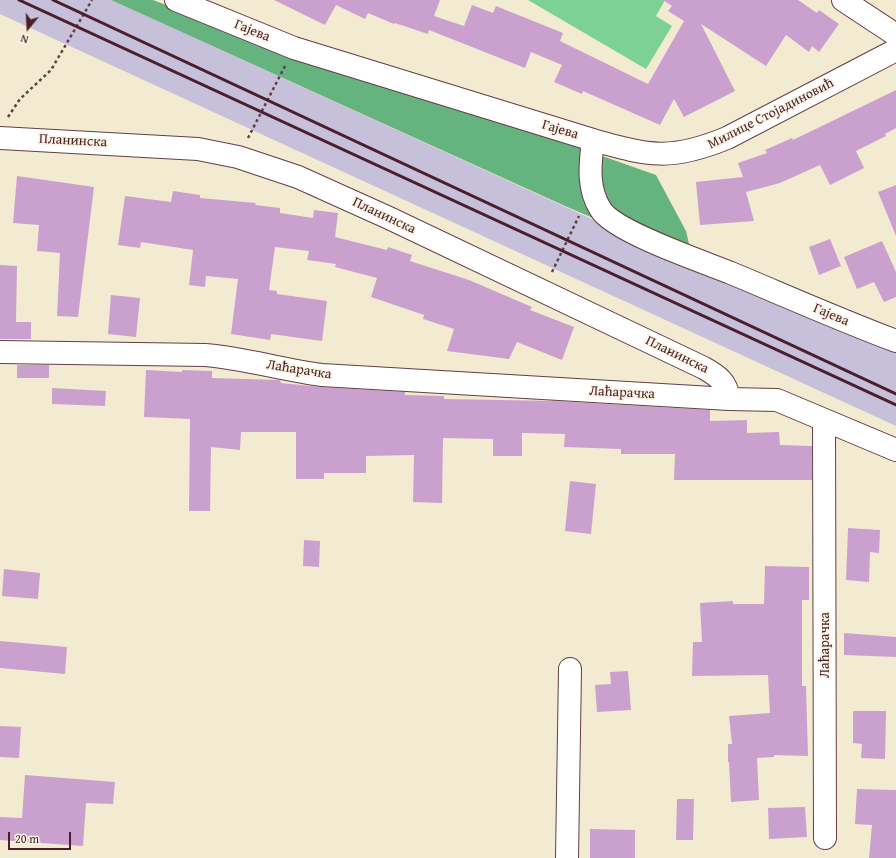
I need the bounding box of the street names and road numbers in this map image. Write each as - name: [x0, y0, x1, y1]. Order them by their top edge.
- street label: Гајева: [232, 16, 272, 46]
- street label: Милице Стојадиновић: [705, 75, 837, 153]
- street label: Гајева: [540, 117, 580, 143]
- street label: Планинска: [39, 131, 107, 151]
- street label: Планинска: [350, 194, 418, 238]
- street label: Гајева: [811, 300, 851, 330]
- street label: Планинска: [643, 333, 711, 377]
- street label: Лаћарачка: [265, 357, 333, 383]
- street label: Лаћарачка: [589, 383, 655, 403]
- street label: Лаћарачка: [817, 612, 833, 678]

